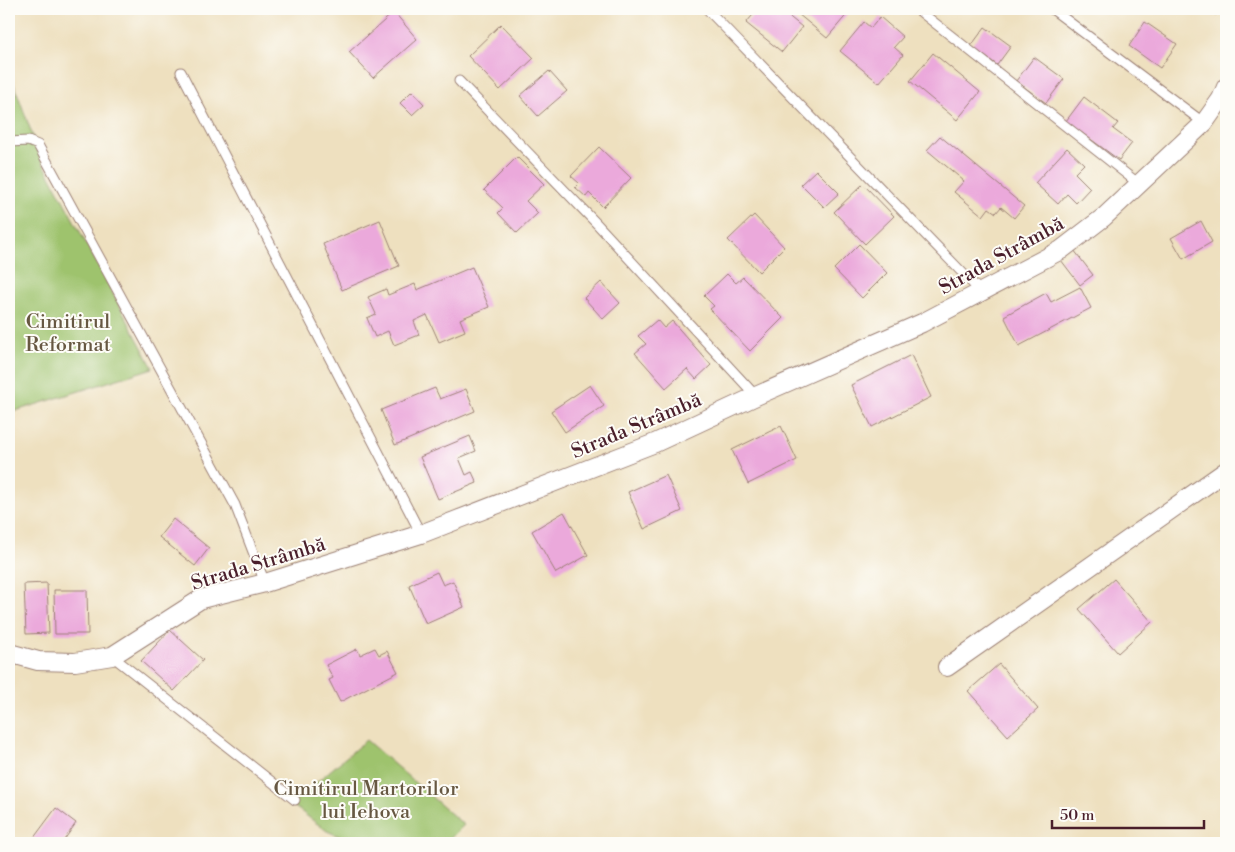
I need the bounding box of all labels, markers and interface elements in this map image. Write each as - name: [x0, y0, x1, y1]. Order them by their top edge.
- street label: Strada Strâmbă: [935, 211, 1069, 301]
- park label: Cimitirul Reformat: [25, 310, 111, 358]
- street label: Strada Strâmbă: [568, 387, 706, 465]
- street label: Strada Strâmbă: [188, 532, 329, 597]
- park label: Cimitirul Martorilor lui Iehova: [273, 777, 459, 825]
- scale bar: [1052, 797, 1205, 829]
- text: 50 m: [1060, 806, 1094, 825]

